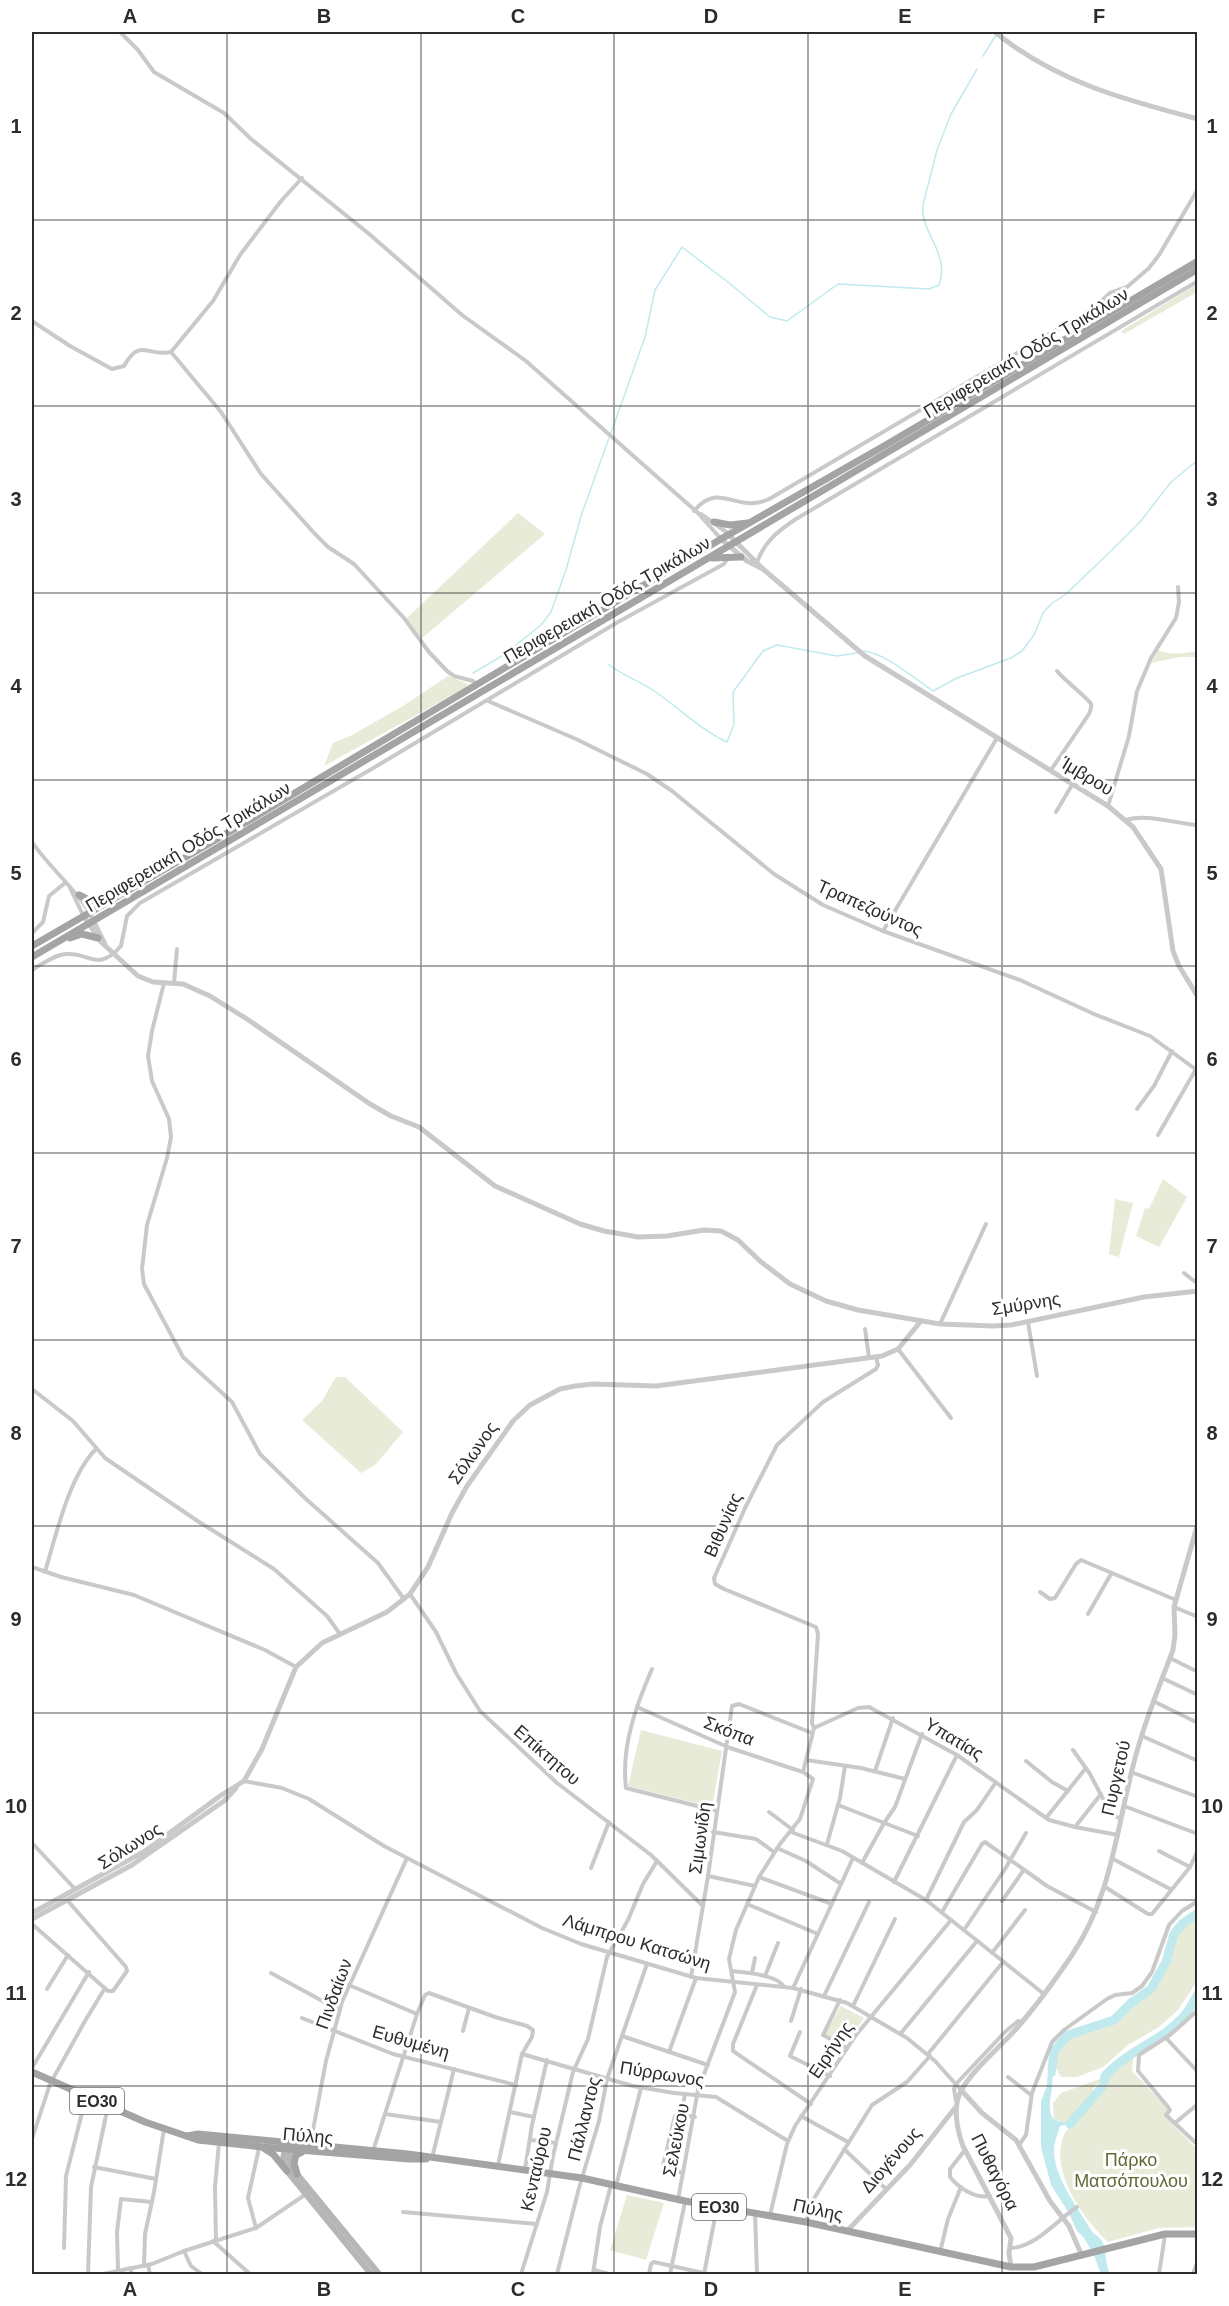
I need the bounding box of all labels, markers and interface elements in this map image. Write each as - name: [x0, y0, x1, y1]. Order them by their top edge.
- text: A: [123, 5, 137, 27]
- text: B: [317, 5, 331, 27]
- text: C: [511, 5, 525, 27]
- text: D: [704, 5, 718, 27]
- text: E: [898, 5, 912, 27]
- text: F: [1093, 5, 1105, 27]
- text: 1: [10, 115, 22, 137]
- text: 1: [1206, 115, 1218, 137]
- street label: Περιφερειακή Οδός Τρικάλων: [920, 284, 1132, 422]
- text: 2: [10, 302, 22, 324]
- text: 2: [1206, 302, 1218, 324]
- text: 3: [10, 488, 22, 510]
- text: 3: [1206, 488, 1218, 510]
- street label: Περιφερειακή Οδός Τρικάλων: [500, 533, 714, 667]
- text: 4: [10, 675, 22, 697]
- text: 4: [1206, 675, 1218, 697]
- street label: Ίμβρου: [1056, 752, 1117, 799]
- street label: Περιφερειακή Οδός Τρικάλων: [82, 778, 294, 916]
- text: 5: [10, 862, 22, 884]
- text: 5: [1206, 862, 1218, 884]
- street label: Τραπεζούντος: [814, 876, 926, 940]
- text: 6: [10, 1048, 22, 1070]
- text: 6: [1206, 1048, 1218, 1070]
- text: 7: [10, 1235, 22, 1257]
- text: 7: [1206, 1235, 1218, 1257]
- street label: Σμύρνης: [990, 1289, 1062, 1319]
- street label: Σόλωνος: [444, 1418, 502, 1488]
- text: 8: [10, 1422, 22, 1444]
- text: 8: [1206, 1422, 1218, 1444]
- street label: Βιθυνίας: [700, 1490, 746, 1560]
- text: 9: [10, 1608, 22, 1630]
- text: 9: [1206, 1608, 1218, 1630]
- street label: Σκόπα: [701, 1712, 757, 1750]
- street label: Υπατίας: [921, 1714, 987, 1764]
- street label: Επίκτητου: [510, 1721, 584, 1789]
- street label: Πυργετού: [1098, 1738, 1134, 1818]
- text: 10: [5, 1795, 27, 1817]
- text: 10: [1201, 1795, 1223, 1817]
- street label: Σιμωνίδη: [685, 1801, 715, 1875]
- street label: Σόλωνος: [94, 1818, 166, 1873]
- street label: Λάμπρου Κατσώνη: [561, 1910, 713, 1974]
- street label: Πινδαίων: [312, 1956, 356, 2032]
- text: 11: [5, 1982, 27, 2004]
- text: 11: [1201, 1982, 1223, 2004]
- street label: Ειρήνης: [805, 2018, 857, 2082]
- street label: Ευθυμένη: [370, 2021, 452, 2063]
- street label: Πύρρωνος: [618, 2057, 706, 2091]
- street label: Πάλλαντος: [564, 2075, 604, 2163]
- road number: ΕΟ30: [70, 2088, 124, 2114]
- street label: Σελεύκου: [659, 2101, 693, 2179]
- street label: Διογένους: [857, 2123, 925, 2197]
- street label: Πύλης: [282, 2124, 334, 2148]
- street label: Κενταύρου: [517, 2125, 555, 2213]
- street label: Πυθαγόρα: [967, 2131, 1023, 2213]
- park label: Πάρκο Ματσόπουλου: [1074, 2150, 1188, 2191]
- text: 12: [5, 2168, 27, 2190]
- text: 12: [1201, 2168, 1223, 2190]
- road number: ΕΟ30: [692, 2194, 746, 2220]
- street label: Πύλης: [791, 2195, 845, 2225]
- text: A: [123, 2278, 137, 2300]
- text: B: [317, 2278, 331, 2300]
- text: C: [511, 2278, 525, 2300]
- text: D: [704, 2278, 718, 2300]
- text: E: [898, 2278, 912, 2300]
- text: F: [1093, 2278, 1105, 2300]

